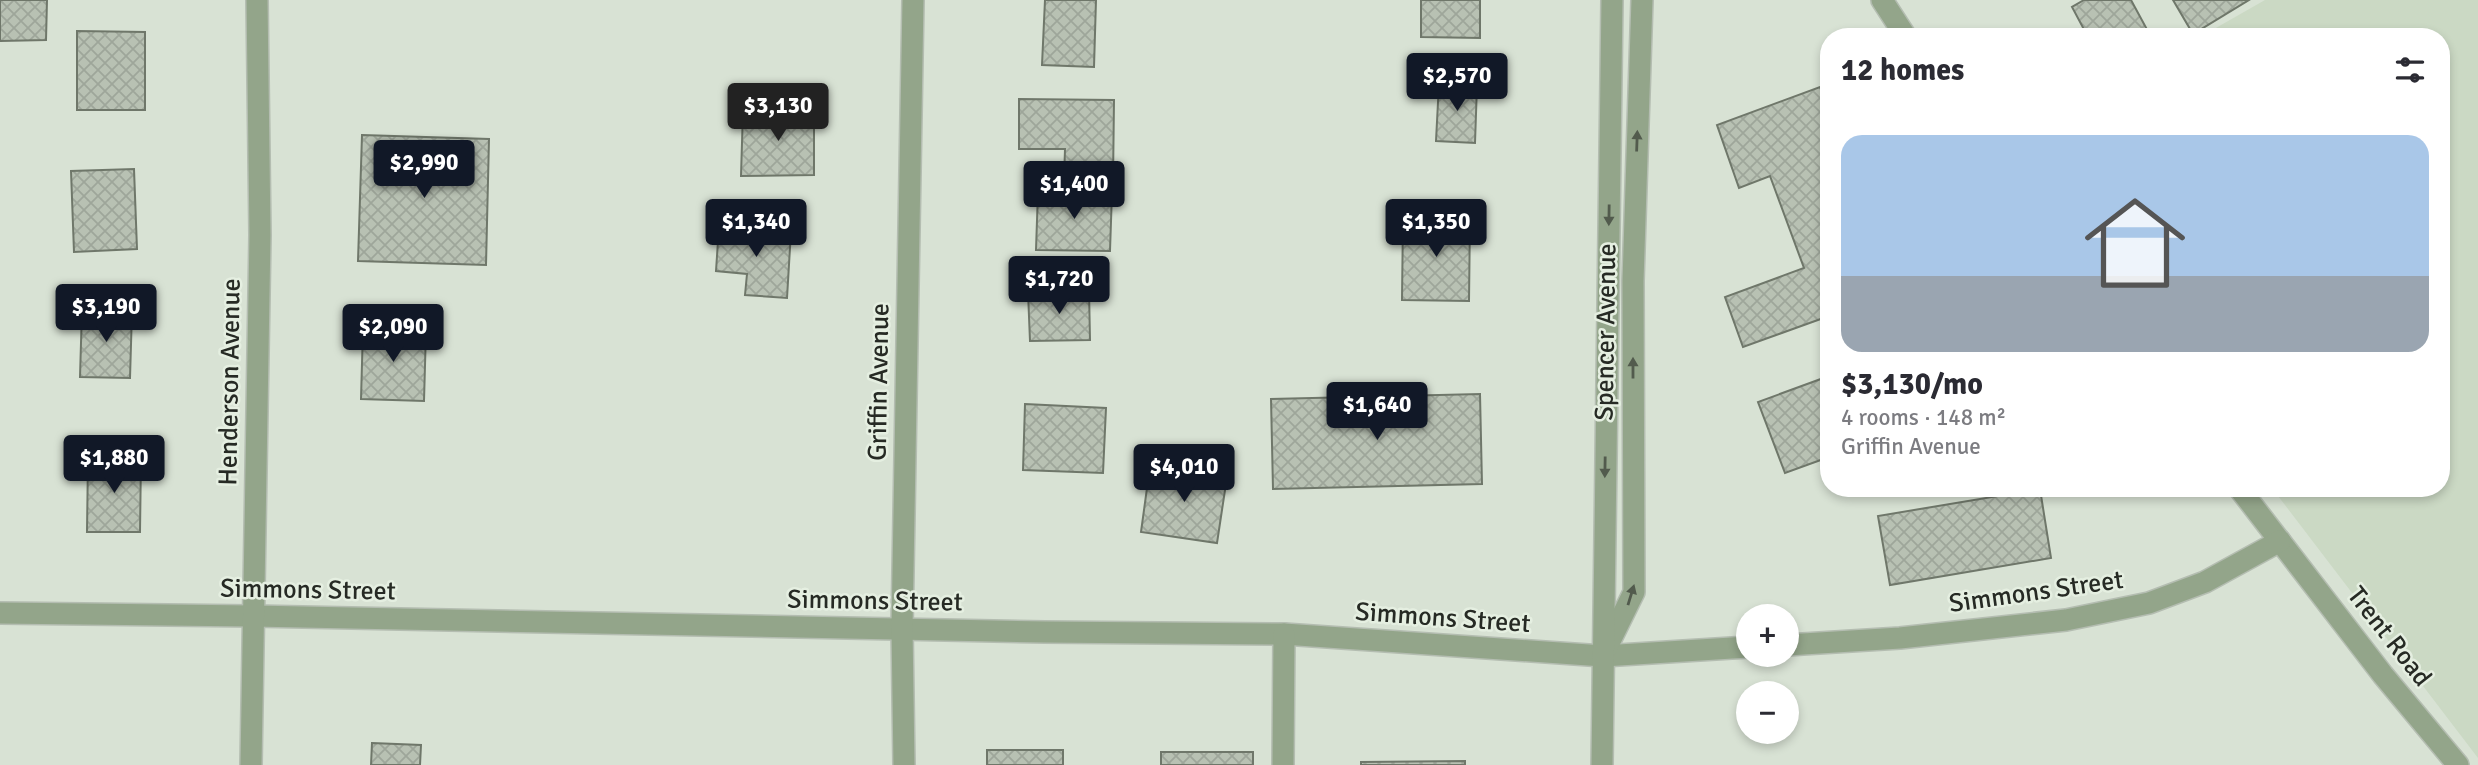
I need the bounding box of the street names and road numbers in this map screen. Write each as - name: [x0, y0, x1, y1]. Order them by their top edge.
- street label: Spencer Avenue: [1588, 243, 1624, 421]
- street label: Henderson Avenue: [212, 278, 248, 486]
- street label: Griffin Avenue: [862, 303, 896, 461]
- street label: Simmons Street: [1947, 564, 2125, 620]
- street label: Simmons Street: [220, 572, 396, 608]
- street label: Trent Road: [2340, 580, 2438, 693]
- street label: Simmons Street: [787, 583, 963, 619]
- street label: Simmons Street: [1354, 596, 1532, 640]

